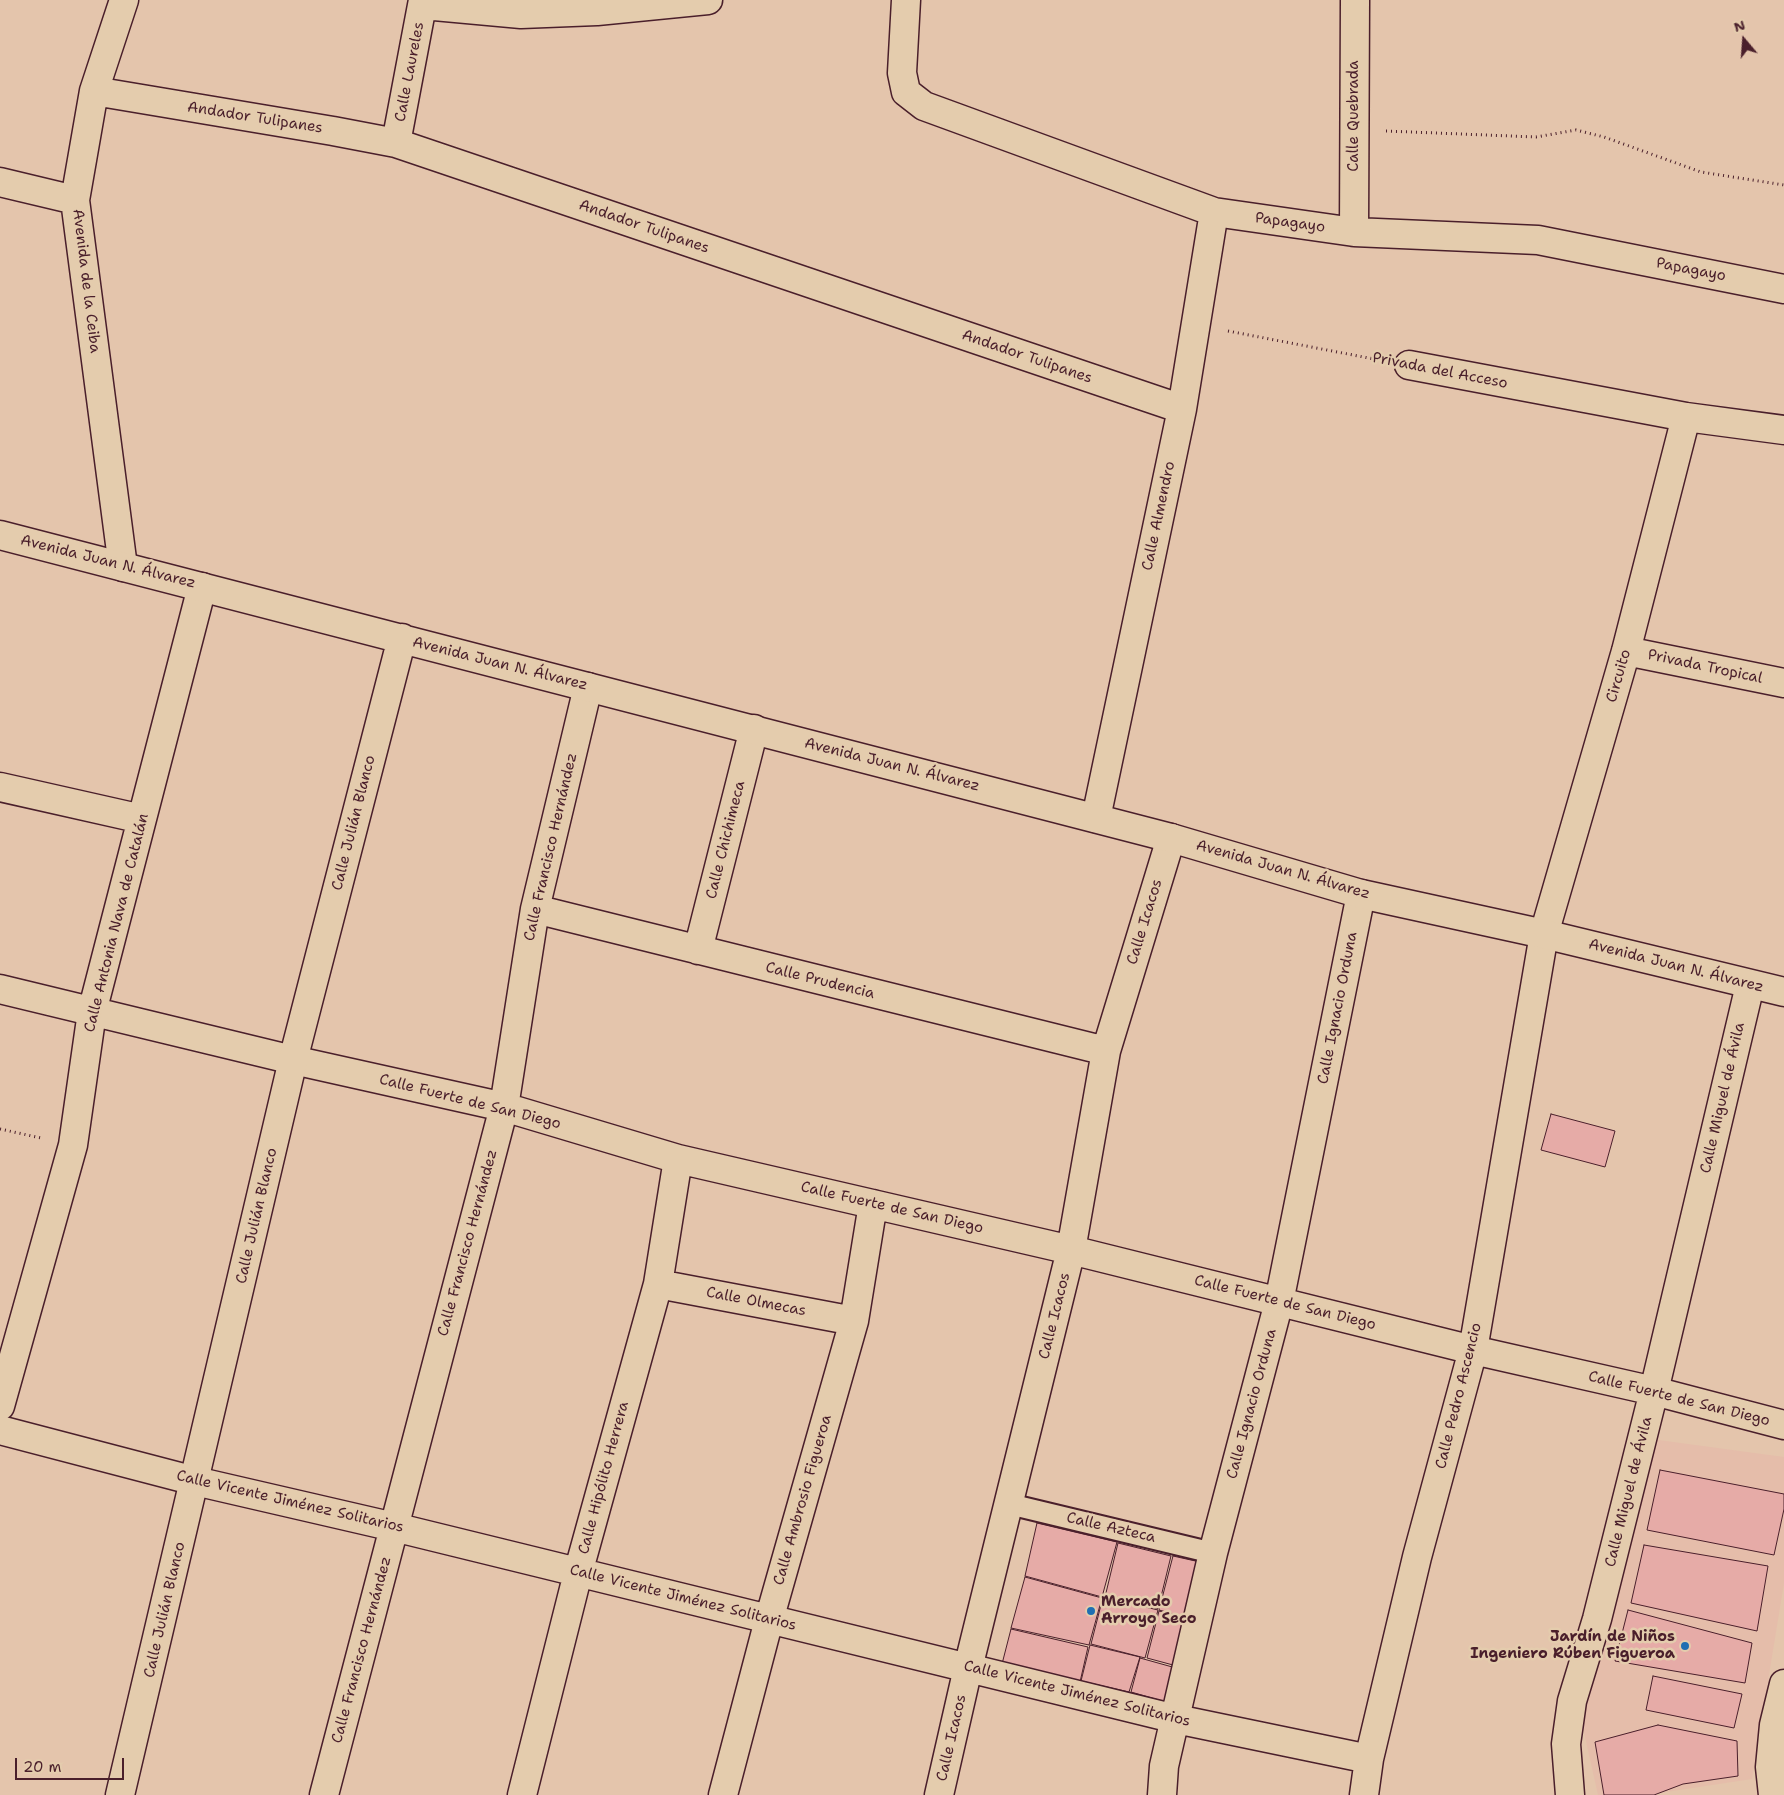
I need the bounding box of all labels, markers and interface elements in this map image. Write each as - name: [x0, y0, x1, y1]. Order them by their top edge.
- north arrow: [1719, 15, 1769, 65]
- text: N: [1731, 15, 1747, 36]
- street label: Calle Laureles: [392, 21, 428, 123]
- street label: Calle Quebrada: [1345, 60, 1363, 172]
- street label: Andador Tulipanes: [186, 98, 324, 138]
- street label: Andador Tulipanes: [576, 196, 712, 258]
- street label: Avenida de la Ceiba: [68, 208, 104, 354]
- street label: Papagayo: [1254, 209, 1326, 237]
- street label: Papagayo: [1655, 254, 1727, 286]
- street label: Andador Tulipanes: [959, 326, 1095, 388]
- street label: Privada del Acceso: [1371, 349, 1509, 393]
- street label: Calle Almendro: [1139, 460, 1179, 572]
- street label: Avenida Juan N. Álvarez: [18, 531, 198, 593]
- street label: Avenida Juan N. Álvarez: [410, 633, 590, 695]
- street label: Privada Tropical: [1646, 646, 1764, 688]
- street label: Circuito: [1603, 647, 1635, 705]
- street label: Avenida Juan N. Álvarez: [802, 734, 982, 796]
- street label: Calle Francisco Hernández: [521, 751, 581, 943]
- street label: Calle Julián Blanco: [328, 753, 380, 893]
- street label: Calle Chichimeca: [703, 779, 749, 901]
- street label: Calle Antonia Nava de Catalán: [81, 812, 153, 1034]
- street label: Avenida Juan N. Álvarez: [1194, 837, 1372, 903]
- street label: Calle Icacos: [1123, 877, 1167, 967]
- street label: Calle Ignacio Orduna: [1314, 930, 1362, 1086]
- street label: Avenida Juan N. Álvarez: [1586, 935, 1766, 997]
- street label: Calle Prudencia: [764, 959, 876, 1003]
- street label: Calle Miguel de Ávila: [1697, 1021, 1749, 1175]
- street label: Calle Fuerte de San Diego: [377, 1071, 563, 1133]
- street label: Calle Julián Blanco: [233, 1146, 281, 1286]
- street label: Calle Francisco Hernández: [434, 1148, 502, 1338]
- street label: Calle Fuerte de San Diego: [799, 1178, 985, 1238]
- street label: Calle Icacos: [1036, 1271, 1074, 1361]
- street label: Calle Fuerte de San Diego: [1192, 1272, 1378, 1334]
- street label: Calle Olmecas: [704, 1283, 808, 1321]
- street label: Calle Pedro Ascencio: [1432, 1321, 1486, 1471]
- street label: Calle Ignacio Orduna: [1223, 1327, 1281, 1481]
- street label: Calle Fuerte de San Diego: [1586, 1368, 1772, 1430]
- street label: Calle Hipólito Herrera: [575, 1400, 633, 1556]
- street label: Calle Ambrosio Figueroa: [770, 1413, 836, 1587]
- street label: Calle Miguel de Ávila: [1602, 1415, 1656, 1569]
- street label: Calle Vicente Jiménez Solitarios: [174, 1467, 406, 1537]
- street label: Calle Azteca: [1065, 1509, 1157, 1547]
- street label: Calle Julián Blanco: [141, 1540, 189, 1680]
- street label: Calle Francisco Hernández: [328, 1555, 396, 1745]
- street label: Calle Vicente Jiménez Solitarios: [568, 1561, 798, 1635]
- place label: Mercado Arroyo Seco: [1101, 1593, 1197, 1628]
- marker: Mercado Arroyo Seco: [1085, 1605, 1097, 1617]
- place label: Jardín de Niños Ingeniero Rúben Figueroa: [1470, 1628, 1675, 1663]
- marker: Jardín de Niños Ingeniero Rúben Figueroa: [1679, 1640, 1691, 1652]
- street label: Calle Vicente Jiménez Solitarios: [962, 1657, 1192, 1731]
- street label: Calle Icacos: [933, 1693, 971, 1783]
- scale bar: [18, 1748, 126, 1780]
- text: 20 m: [23, 1757, 62, 1777]

